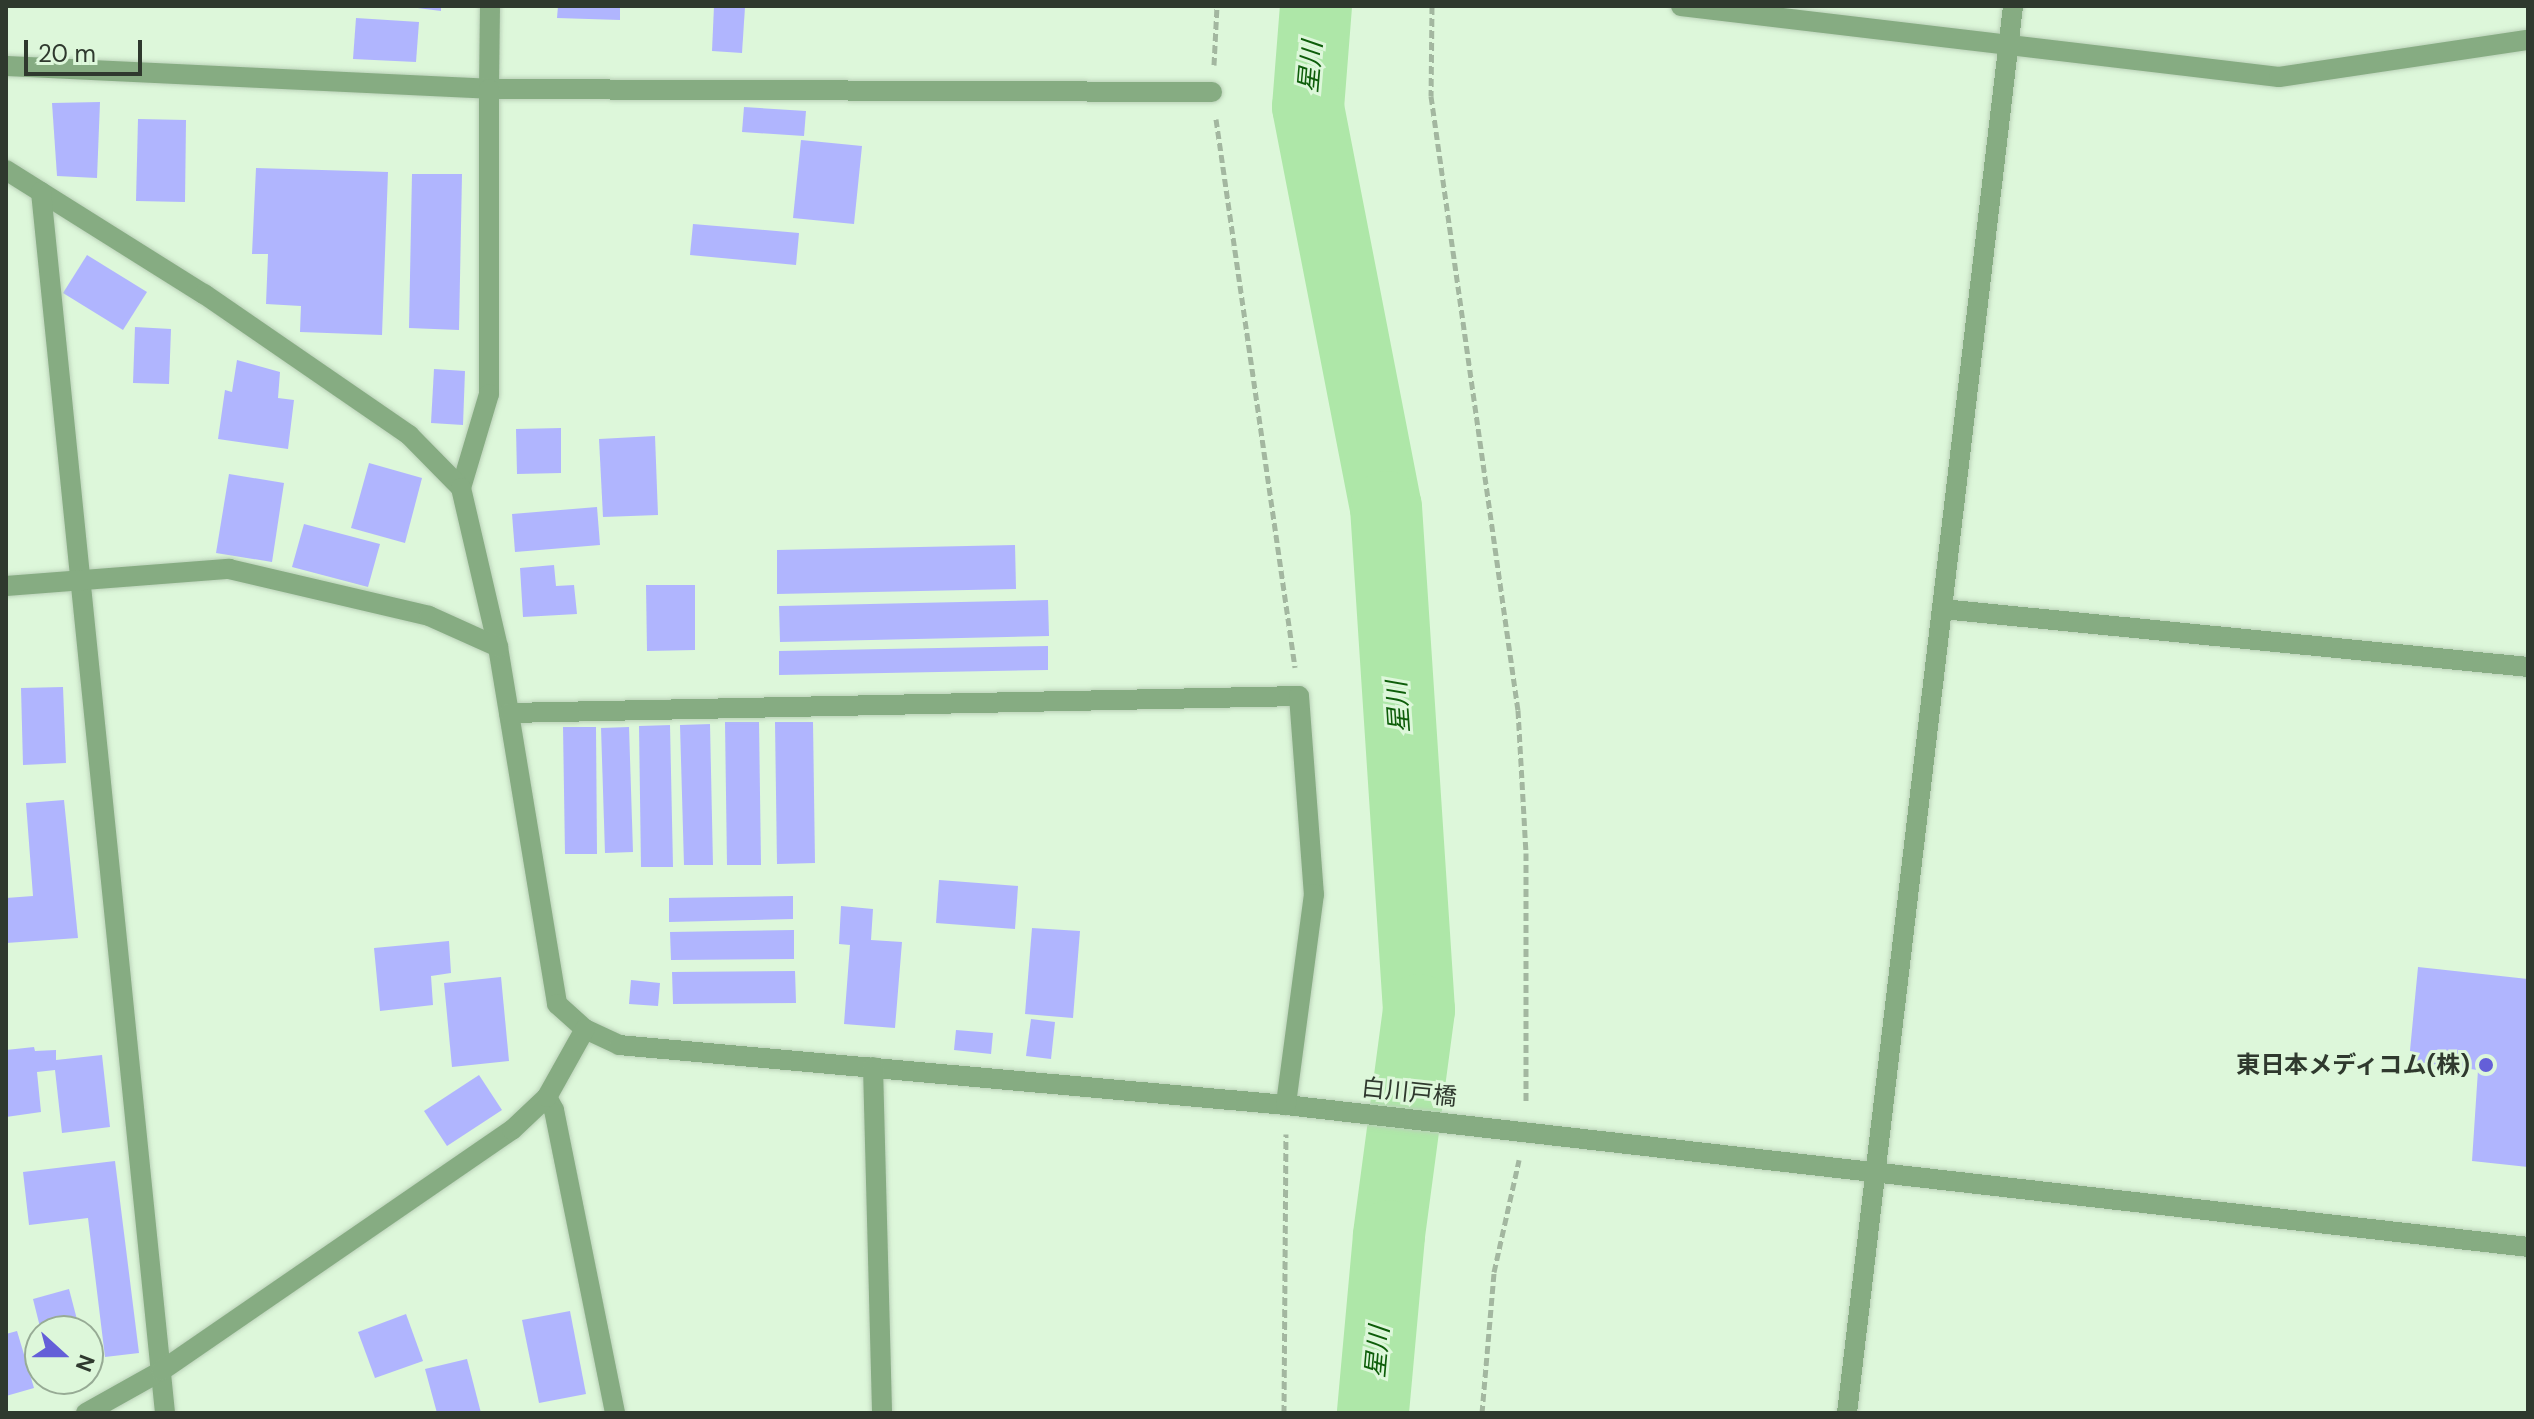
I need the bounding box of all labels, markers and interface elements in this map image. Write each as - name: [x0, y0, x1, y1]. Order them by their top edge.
- scale bar: [28, 24, 146, 74]
- text: 20 m: [38, 38, 96, 69]
- water label: 星川: [1293, 40, 1329, 94]
- water label: 星川: [1382, 680, 1416, 734]
- place label: 東日本メディコム(株): [2235, 1051, 2470, 1079]
- marker: 東日本メディコム(株): [2477, 1056, 2495, 1074]
- street label: 白川戸橋: [1360, 1073, 1458, 1111]
- north arrow: [24, 1315, 104, 1395]
- water label: 星川: [1360, 1325, 1396, 1379]
- text: N: [69, 1350, 101, 1376]

